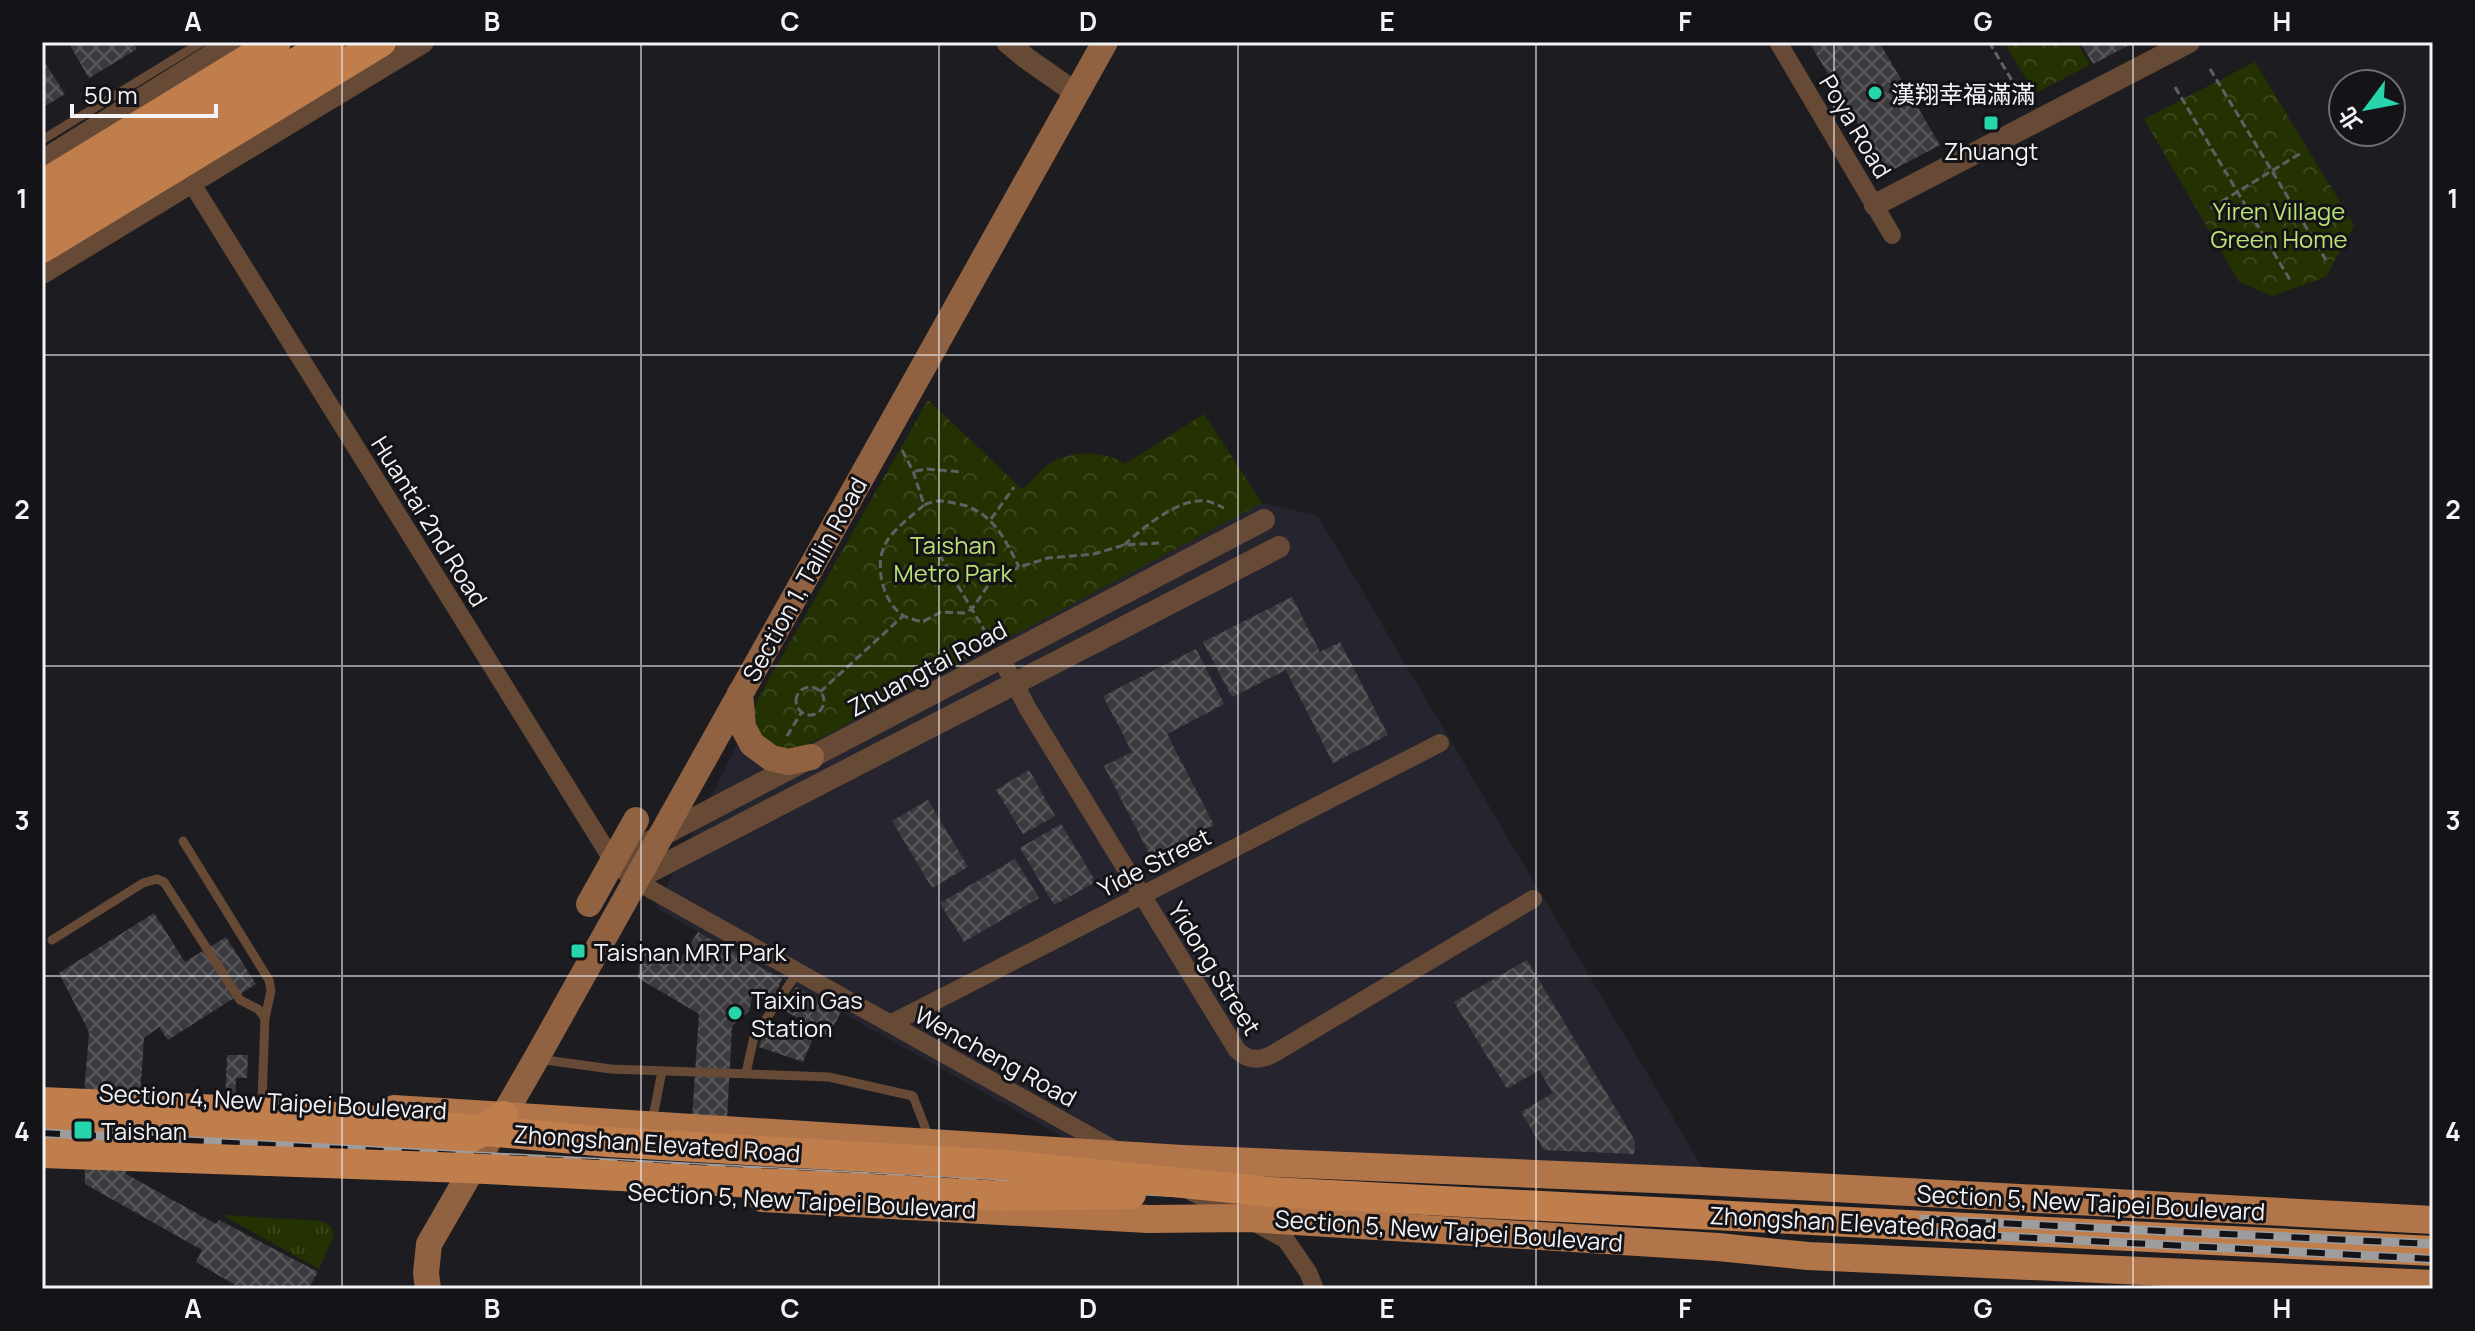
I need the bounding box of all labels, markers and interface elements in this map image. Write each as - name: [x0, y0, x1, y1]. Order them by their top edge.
- text: A: [184, 3, 202, 39]
- text: B: [484, 3, 500, 39]
- text: C: [780, 3, 800, 39]
- text: D: [1079, 3, 1097, 39]
- text: E: [1379, 3, 1395, 39]
- text: F: [1678, 3, 1692, 39]
- text: G: [1973, 3, 1993, 39]
- text: H: [2273, 3, 2291, 39]
- scale bar: [72, 68, 216, 118]
- street label: Poya Road: [1812, 68, 1900, 184]
- north arrow: [2327, 68, 2407, 148]
- place label: 漢翔幸福滿滿: [1891, 77, 2035, 110]
- text: 50 m: [84, 78, 138, 111]
- marker: 漢翔幸福滿滿: [1866, 84, 1884, 102]
- text: 北: [2331, 101, 2369, 136]
- marker: Zhuangt: [1982, 114, 2000, 132]
- place label: Zhuangt: [1944, 134, 2038, 167]
- text: 1: [16, 180, 28, 216]
- text: 1: [2447, 180, 2459, 216]
- park label: Yiren Village Green Home: [2210, 194, 2348, 255]
- street label: Huantai 2nd Road: [364, 429, 496, 613]
- street label: Section 1, Tailin Road: [734, 471, 874, 687]
- text: 2: [14, 491, 30, 527]
- text: 2: [2445, 491, 2461, 527]
- park label: Taishan Metro Park: [893, 528, 1014, 589]
- street label: Zhuangtai Road: [842, 612, 1012, 724]
- text: 3: [14, 802, 30, 838]
- text: 3: [2445, 802, 2461, 838]
- street label: Yide Street: [1092, 819, 1216, 905]
- street label: Yidong Street: [1161, 895, 1269, 1041]
- place label: Taishan MRT Park: [594, 935, 787, 968]
- marker: Taishan MRT Park: [569, 942, 587, 960]
- place label: Taixin Gas Station: [751, 983, 863, 1044]
- street label: Wencheng Road: [909, 998, 1083, 1114]
- marker: Taixin Gas Station: [726, 1004, 744, 1022]
- street label: Section 4, New Taipei Boulevard: [98, 1075, 448, 1127]
- text: 4: [14, 1113, 30, 1149]
- text: 4: [2445, 1113, 2461, 1149]
- place label: Taishan: [101, 1114, 187, 1147]
- street label: Zhongshan Elevated Road: [512, 1117, 802, 1169]
- marker: Taishan: [72, 1119, 94, 1141]
- street label: Section 5, New Taipei Boulevard: [627, 1174, 977, 1226]
- street label: Section 5, New Taipei Boulevard: [1916, 1176, 2266, 1228]
- street label: Zhongshan Elevated Road: [1709, 1198, 1997, 1246]
- street label: Section 5, New Taipei Boulevard: [1274, 1201, 1624, 1259]
- text: A: [184, 1290, 202, 1326]
- text: B: [484, 1290, 500, 1326]
- text: C: [780, 1290, 800, 1326]
- text: D: [1079, 1290, 1097, 1326]
- text: E: [1379, 1290, 1395, 1326]
- text: F: [1678, 1290, 1692, 1326]
- text: G: [1973, 1290, 1993, 1326]
- text: H: [2273, 1290, 2291, 1326]

